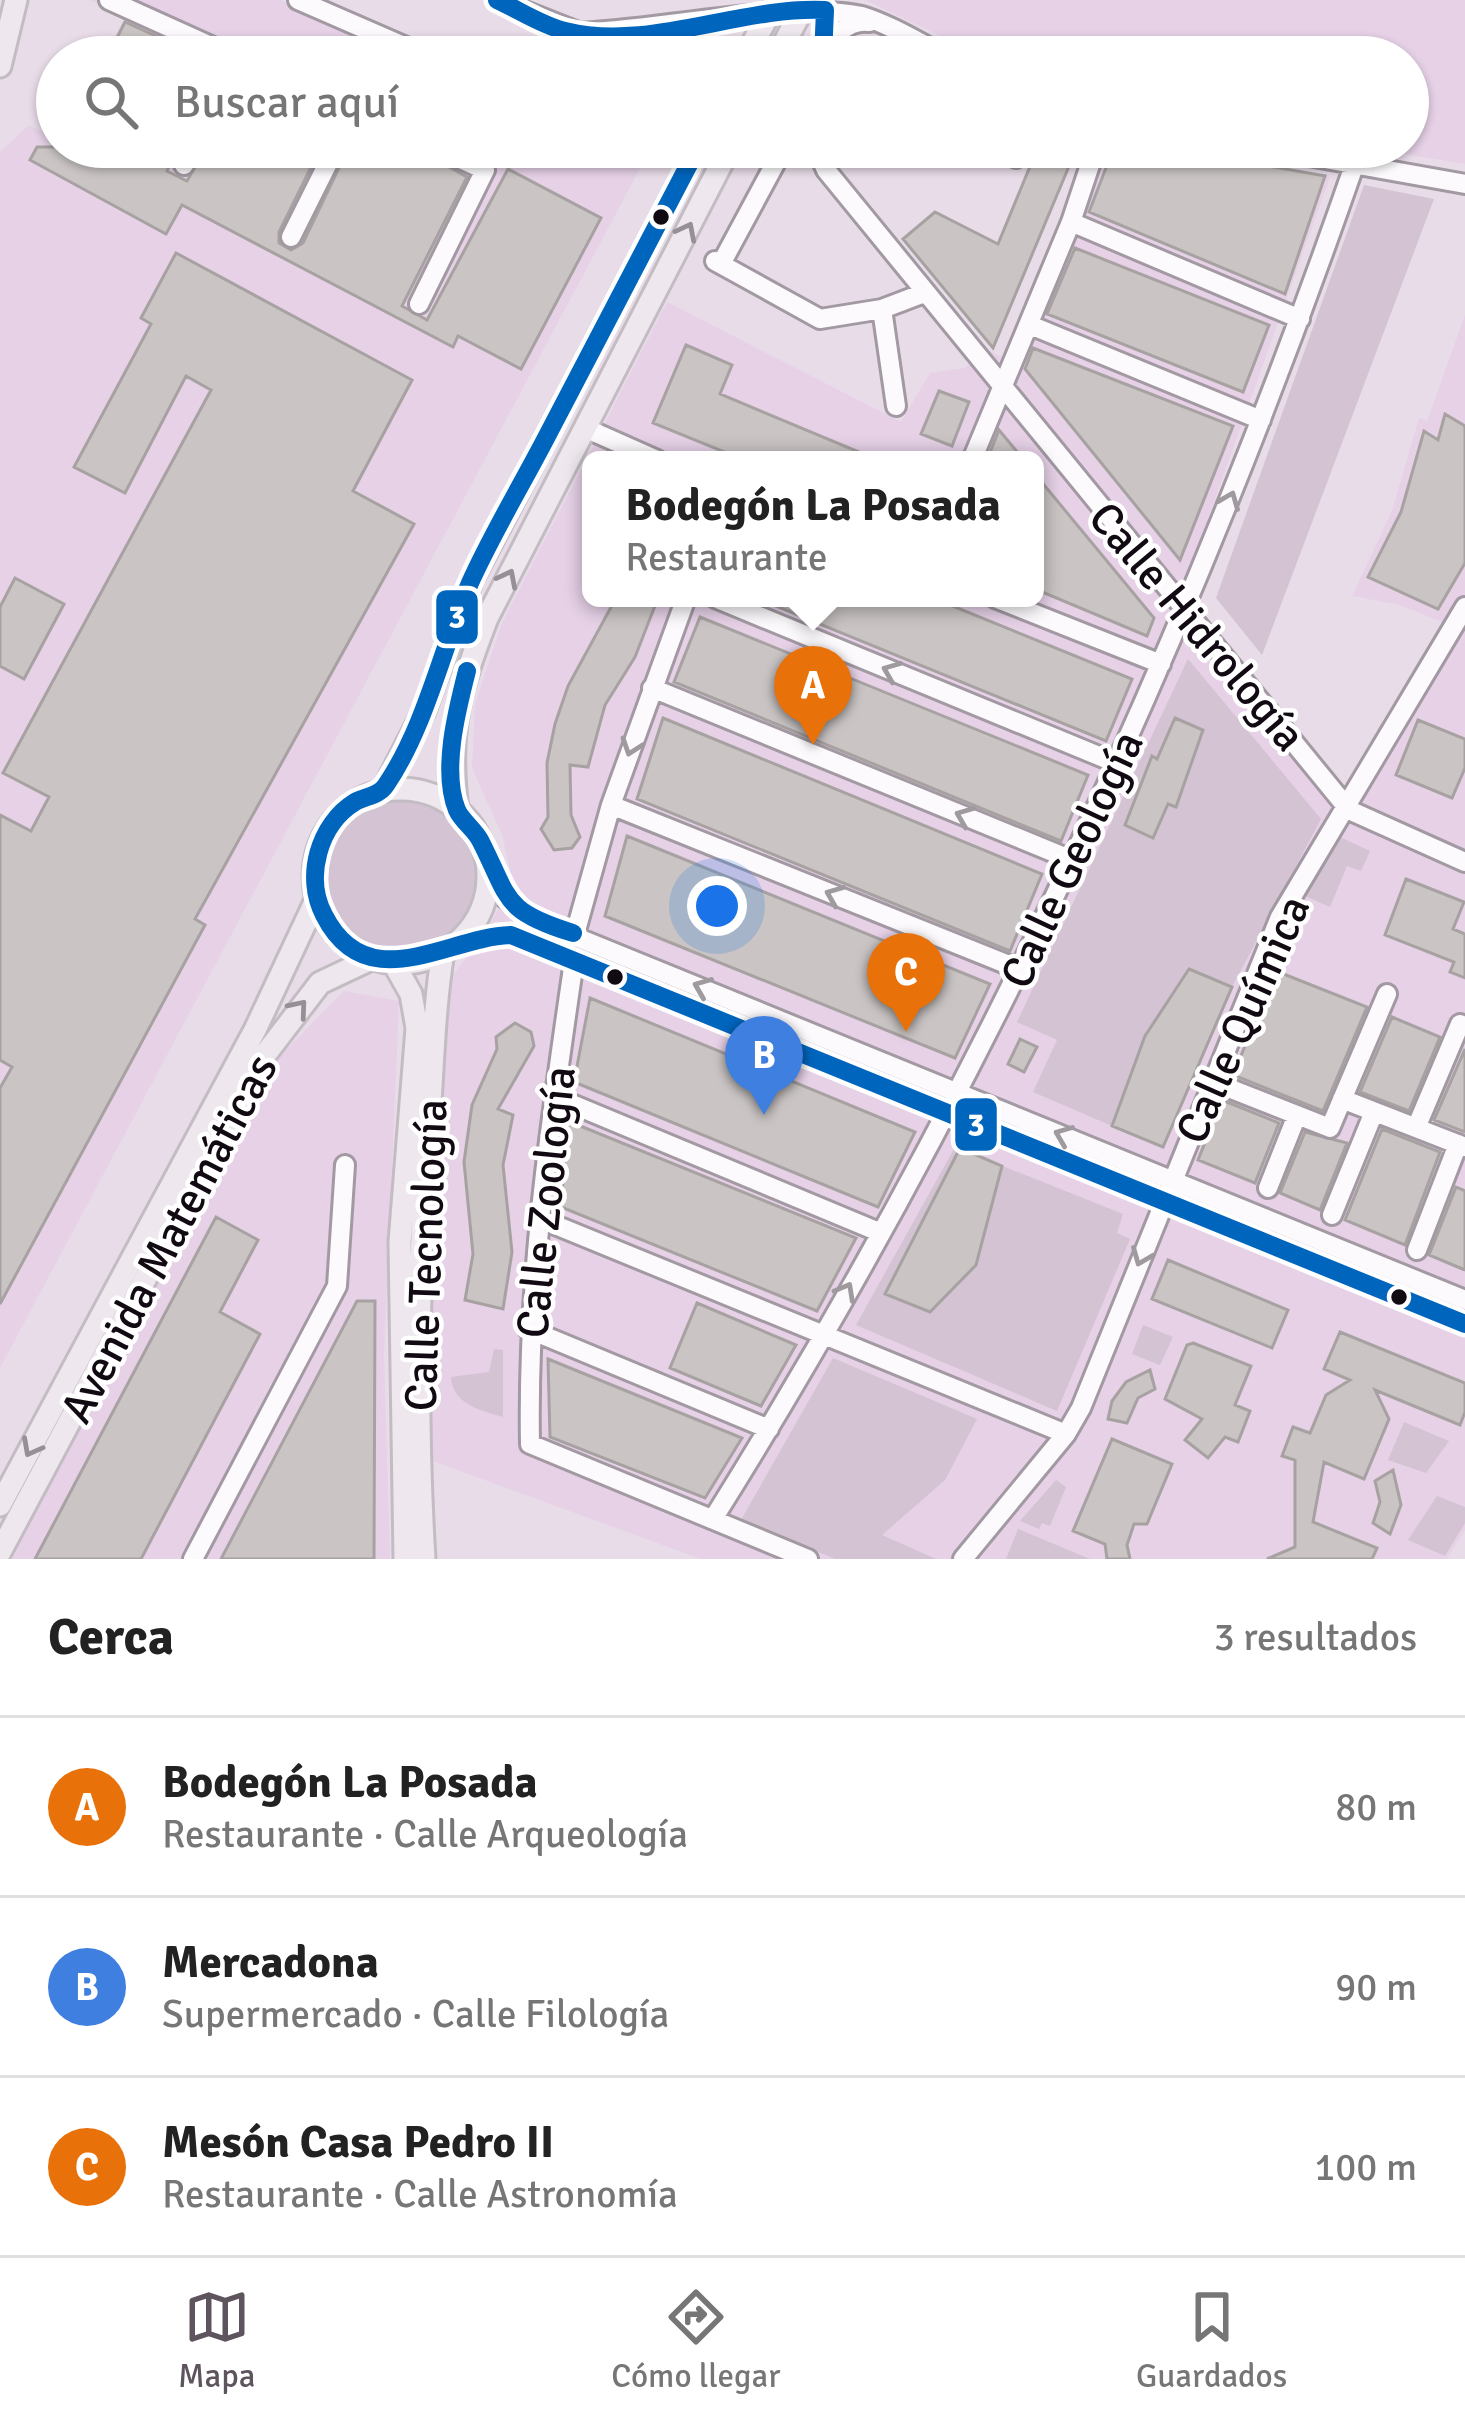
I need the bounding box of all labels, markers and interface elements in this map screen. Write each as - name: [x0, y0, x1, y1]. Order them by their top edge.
- search box: [36, 36, 1429, 168]
- icon: search: [78, 69, 144, 135]
- text: Buscar aquí: [174, 75, 399, 130]
- unlabelled marker: [650, 206, 672, 228]
- one-way arrow: [672, 222, 696, 243]
- popup: [582, 451, 1044, 607]
- text: Bodegón La Posada: [625, 478, 1001, 533]
- one-way arrow: [1215, 490, 1240, 511]
- street label: Calle Hidrología: [1077, 491, 1317, 763]
- text: Restaurante: [625, 533, 827, 581]
- one-way arrow: [493, 568, 516, 590]
- line badge: 3: [434, 588, 480, 646]
- text: 3: [448, 597, 466, 638]
- pin: A: [774, 646, 852, 745]
- one-way arrow: [882, 661, 903, 685]
- street label: Calle Geología: [989, 722, 1156, 997]
- one-way arrow: [621, 735, 645, 756]
- one-way arrow: [955, 806, 976, 830]
- your location: [687, 876, 747, 936]
- one-way arrow: [825, 884, 846, 909]
- street label: Calle Química: [1164, 887, 1323, 1152]
- pin: C: [867, 933, 945, 1032]
- unlabelled marker: [604, 966, 626, 988]
- one-way arrow: [693, 977, 714, 1001]
- one-way arrow: [284, 1000, 306, 1022]
- pin: B: [725, 1016, 803, 1115]
- street label: Avenida Matemáticas: [49, 1045, 290, 1432]
- street label: Calle Zoología: [505, 1063, 588, 1341]
- line badge: 3: [953, 1096, 999, 1153]
- street label: Calle Tecnología: [394, 1098, 459, 1412]
- text: 3: [967, 1105, 985, 1146]
- one-way arrow: [1054, 1125, 1075, 1149]
- one-way arrow: [1131, 1246, 1155, 1267]
- one-way arrow: [832, 1282, 855, 1303]
- unlabelled marker: [1388, 1286, 1410, 1308]
- one-way arrow: [21, 1436, 45, 1457]
- text: Cerca: [48, 1606, 174, 1669]
- text: 3 resultados: [1214, 1613, 1417, 1661]
- text: Bodegón La Posada: [162, 1755, 537, 1810]
- text: A: [75, 1783, 99, 1831]
- text: 80 m: [1335, 1783, 1417, 1831]
- text: Restaurante · Calle Arqueología: [162, 1810, 688, 1858]
- text: Mercadona: [162, 1935, 379, 1990]
- text: B: [75, 1963, 99, 2011]
- text: 90 m: [1335, 1963, 1417, 2011]
- text: Supermercado · Calle Filología: [162, 1990, 669, 2038]
- text: Mesón Casa Pedro II: [162, 2115, 554, 2170]
- text: C: [75, 2143, 99, 2191]
- text: 100 m: [1314, 2143, 1417, 2191]
- text: Restaurante · Calle Astronomía: [162, 2170, 678, 2218]
- tab: Mapa: [178, 2284, 255, 2397]
- tab: Cómo llegar: [611, 2284, 780, 2397]
- tab: Guardados: [1136, 2284, 1287, 2397]

